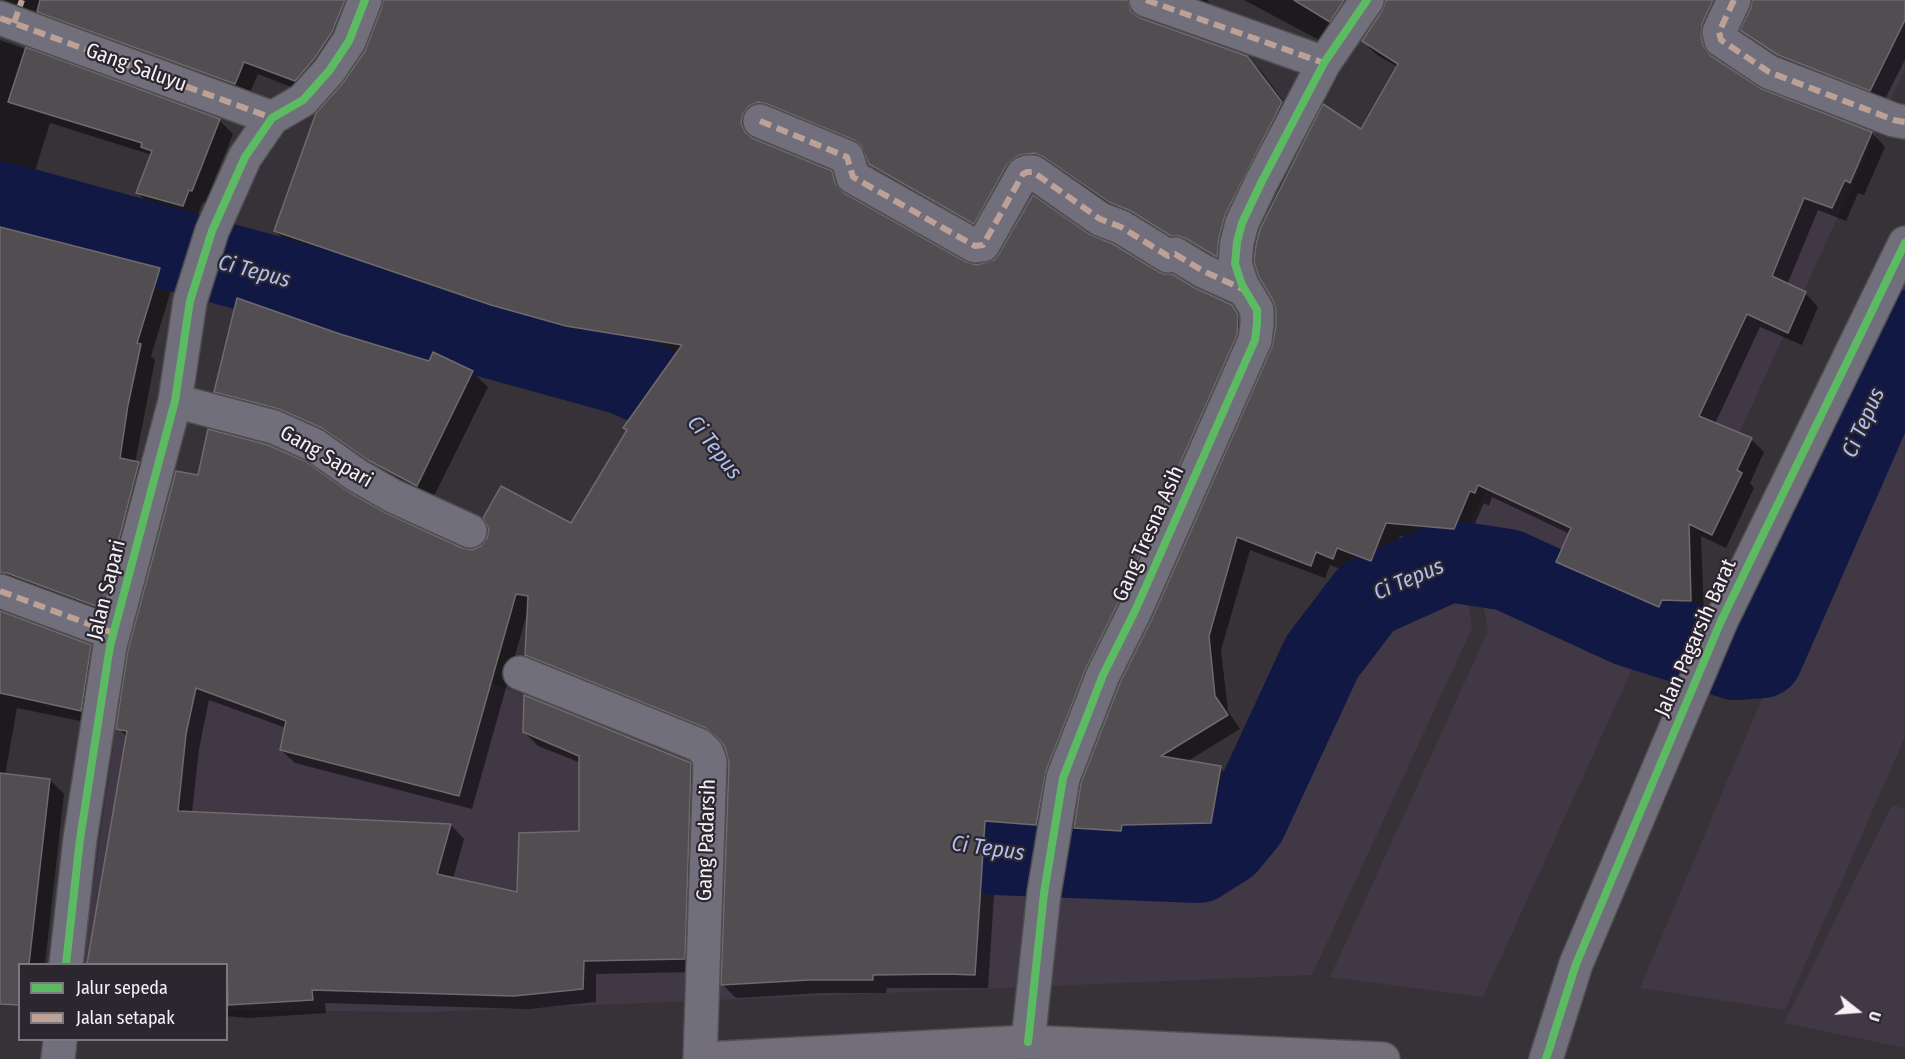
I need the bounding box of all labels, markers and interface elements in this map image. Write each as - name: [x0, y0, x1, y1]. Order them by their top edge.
- street label: Gang Saluyu: [82, 38, 190, 98]
- water label: Ci Tepus: [215, 250, 293, 294]
- water label: Ci Tepus: [1837, 384, 1891, 462]
- water label: Ci Tepus: [681, 411, 747, 485]
- street label: Gang Sapari: [275, 420, 377, 494]
- street label: Gang Tresna Asih: [1108, 462, 1190, 606]
- street label: Jalan Sapari: [82, 537, 132, 643]
- water label: Ci Tepus: [1370, 554, 1448, 606]
- street label: Jalan Pagarsih Barat: [1650, 555, 1742, 721]
- street label: Gang Padarsih: [692, 778, 722, 902]
- water label: Ci Tepus: [950, 831, 1026, 867]
- legend: [18, 963, 228, 1041]
- text: Jalur sepeda: [76, 977, 168, 999]
- north arrow: [1827, 981, 1887, 1041]
- text: Jalan setapak: [76, 1007, 175, 1029]
- text: U: [1864, 1009, 1885, 1024]

